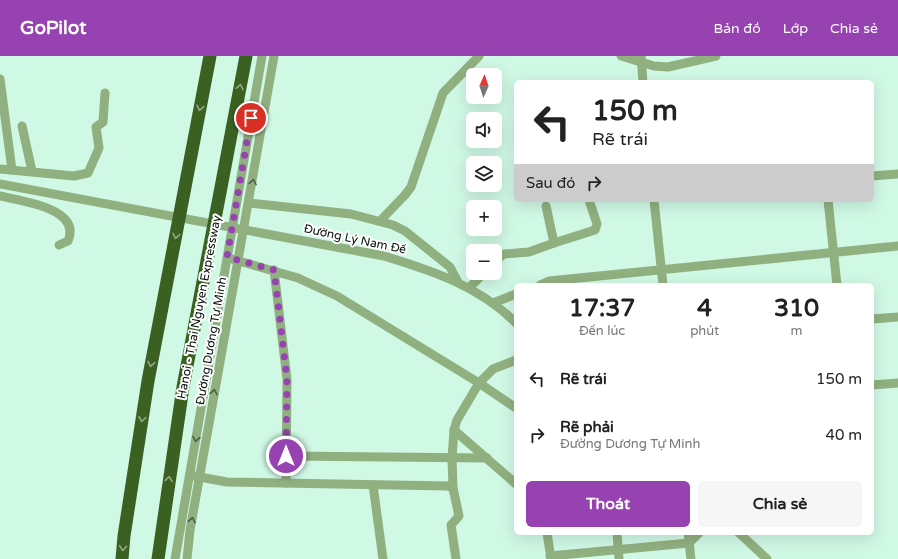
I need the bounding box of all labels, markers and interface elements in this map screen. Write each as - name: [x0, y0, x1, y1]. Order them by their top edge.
- text: GoPilot: [20, 17, 86, 39]
- text: Bản đồ: [714, 20, 761, 37]
- text: Lớp: [783, 20, 808, 37]
- text: Chia sẻ: [830, 20, 878, 37]
- north arrow: [466, 68, 502, 104]
- map controls: [466, 68, 502, 280]
- one-way arrow: [235, 84, 244, 90]
- text: 150 m: [592, 94, 678, 128]
- icon: left: [526, 96, 578, 148]
- pin: [234, 101, 268, 135]
- one-way arrow: [196, 105, 205, 111]
- icon: arrive: [240, 107, 262, 129]
- button: sound: [466, 112, 502, 148]
- text: Rẽ trái: [592, 128, 648, 150]
- button: layers: [466, 156, 502, 192]
- icon: right: [583, 172, 605, 194]
- text: Sau đó: [526, 174, 575, 192]
- one-way arrow: [248, 179, 257, 185]
- button: +: [466, 200, 502, 236]
- street label: Hanoi - Thai Nguyen Expressway: [174, 213, 224, 400]
- street label: Đường Lý Nam Đế: [303, 221, 408, 257]
- one-way arrow: [172, 233, 180, 239]
- button: −: [466, 244, 502, 280]
- street label: Đường Dương Tự Minh: [193, 276, 229, 406]
- text: 17:37: [569, 294, 635, 323]
- text: 4: [697, 294, 712, 323]
- text: 310: [774, 294, 819, 323]
- text: Đến lúc: [579, 323, 625, 339]
- text: phút: [690, 323, 719, 339]
- text: m: [791, 323, 803, 339]
- one-way arrow: [148, 360, 156, 367]
- icon: left: [526, 368, 548, 390]
- text: Rẽ trái: [560, 370, 607, 388]
- text: 150 m: [816, 370, 862, 388]
- one-way arrow: [209, 389, 218, 395]
- one-way arrow: [138, 416, 147, 422]
- text: Rẽ phải: [560, 418, 614, 436]
- icon: right: [526, 424, 548, 446]
- text: 40 m: [825, 426, 862, 444]
- position arrow: [265, 435, 307, 477]
- one-way arrow: [192, 436, 200, 442]
- text: Đường Dương Tự Minh: [560, 436, 700, 452]
- one-way arrow: [164, 476, 173, 482]
- button: Thoát: [526, 481, 690, 527]
- button: Chia sẻ: [698, 481, 862, 527]
- one-way arrow: [187, 517, 195, 523]
- one-way arrow: [119, 545, 128, 551]

